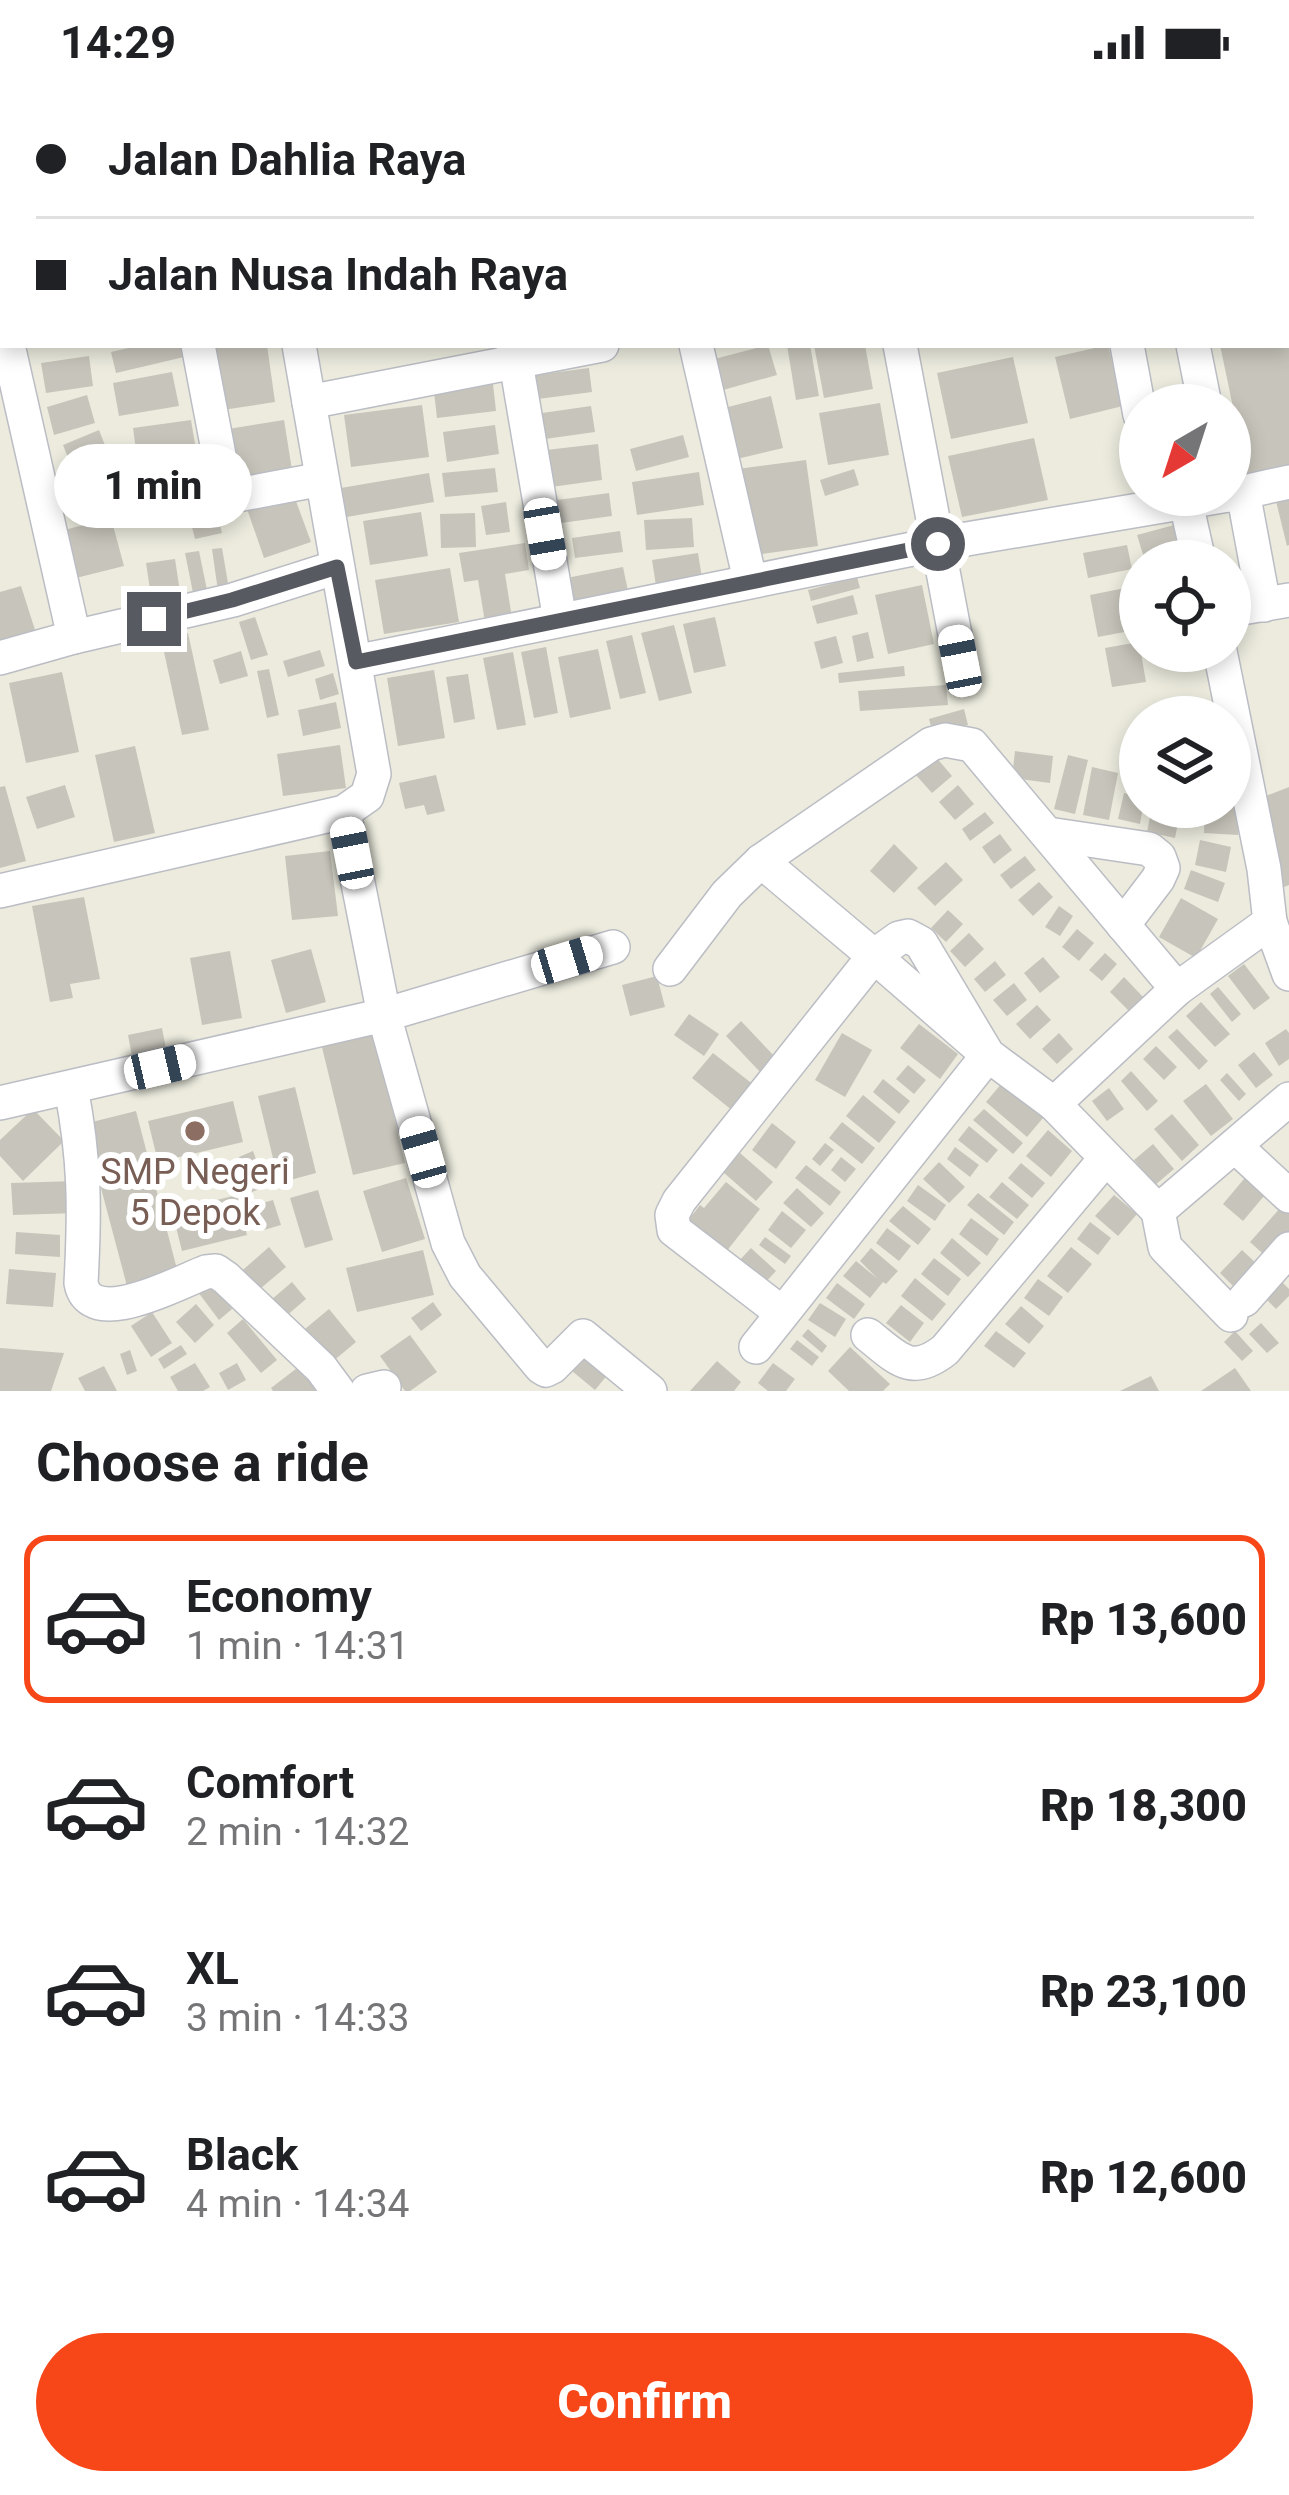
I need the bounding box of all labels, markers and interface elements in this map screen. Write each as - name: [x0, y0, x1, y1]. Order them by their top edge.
- text: 14:29: [60, 16, 176, 69]
- text: Jalan Dahlia Raya: [108, 133, 466, 186]
- text: Jalan Nusa Indah Raya: [108, 248, 568, 301]
- north arrow: [1119, 384, 1251, 516]
- map controls: [1119, 384, 1251, 828]
- callout: 1 min: [55, 445, 253, 529]
- text: 1 min: [104, 463, 202, 509]
- car: [521, 495, 569, 573]
- route start: [911, 517, 965, 571]
- button: locate: [1119, 540, 1251, 672]
- route end: [127, 592, 181, 646]
- car: [935, 622, 985, 700]
- button: layers: [1119, 696, 1251, 828]
- car: [327, 814, 377, 892]
- car: [527, 932, 607, 988]
- car: [121, 1041, 199, 1093]
- car: [396, 1112, 450, 1192]
- marker: SMP Negeri 5 Depok: [182, 1118, 208, 1144]
- place label: SMP Negeri 5 Depok: [100, 1151, 290, 1234]
- text: Choose a ride: [36, 1431, 369, 1494]
- icon: car: [42, 1565, 150, 1673]
- text: Economy: [186, 1570, 372, 1623]
- text: Rp 13,600: [1040, 1593, 1247, 1646]
- text: 1 min · 14:31: [186, 1623, 409, 1669]
- icon: car: [42, 1751, 150, 1859]
- text: Comfort: [186, 1756, 354, 1809]
- text: Rp 18,300: [1040, 1779, 1247, 1832]
- text: 2 min · 14:32: [186, 1809, 409, 1855]
- icon: car: [42, 1937, 150, 2045]
- text: XL: [186, 1942, 239, 1995]
- text: Rp 23,100: [1040, 1965, 1247, 2018]
- text: 3 min · 14:33: [186, 1995, 409, 2041]
- icon: car: [42, 2123, 150, 2231]
- text: Black: [186, 2128, 298, 2181]
- text: Rp 12,600: [1040, 2151, 1247, 2204]
- text: 4 min · 14:34: [186, 2181, 409, 2227]
- button: Confirm: [36, 2333, 1253, 2471]

